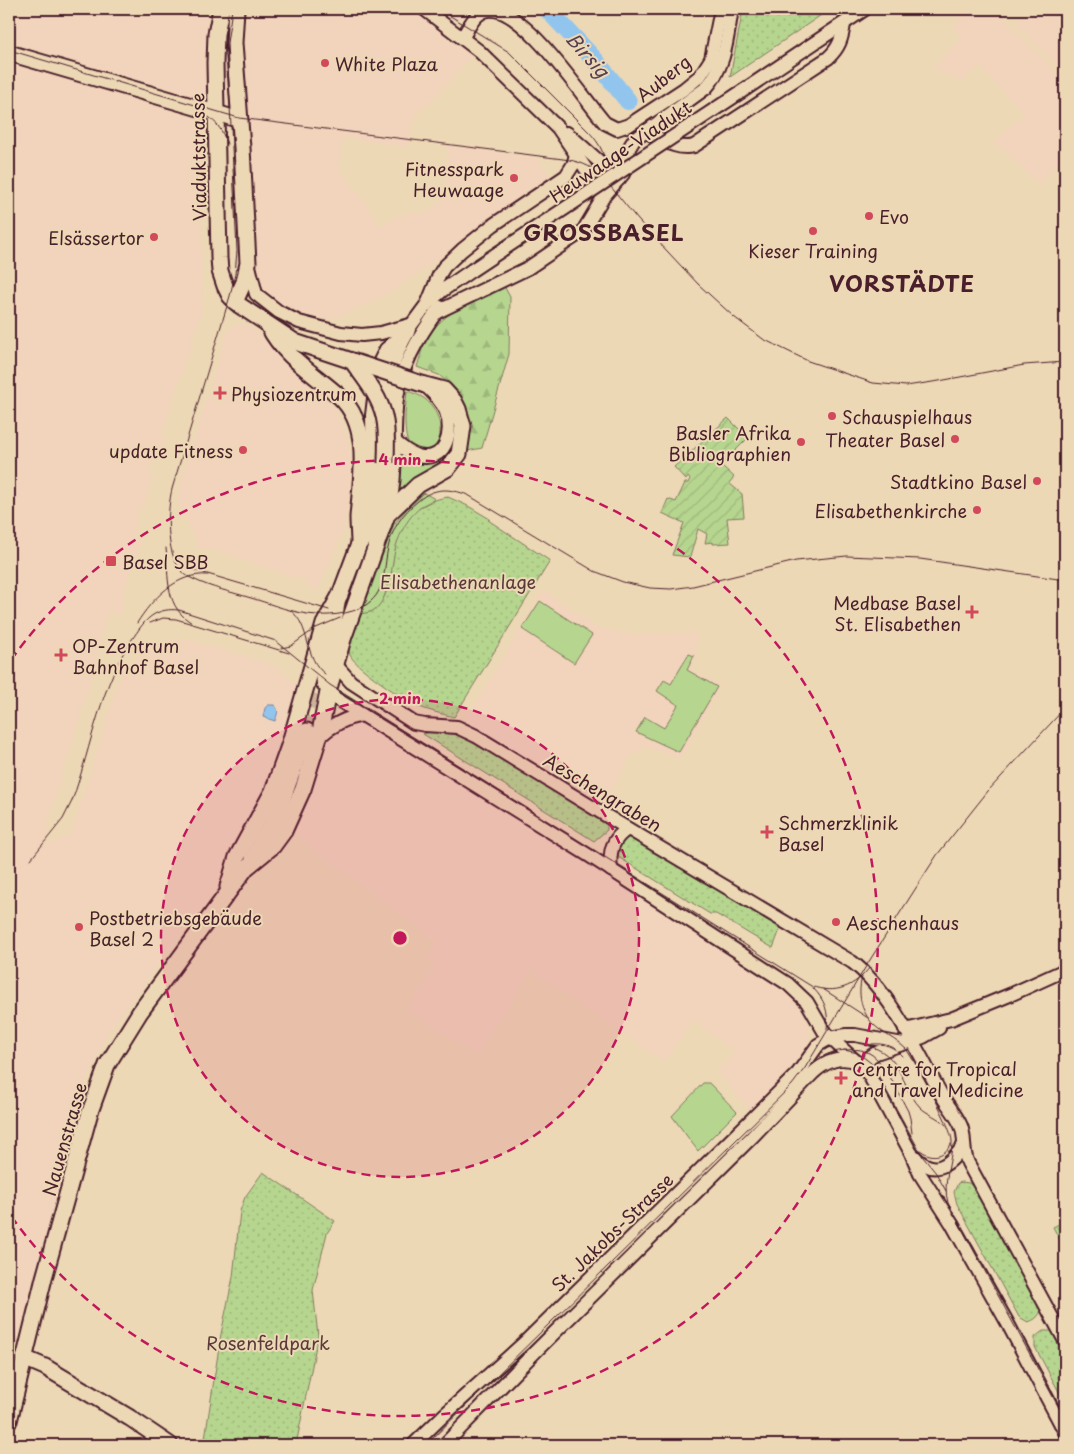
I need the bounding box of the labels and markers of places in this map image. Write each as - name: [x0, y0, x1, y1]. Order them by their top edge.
- place label: White Plaza: [335, 50, 438, 77]
- marker: White Plaza: [319, 57, 331, 69]
- place label: Fitnesspark Heuwaage: [405, 155, 504, 203]
- marker: Fitnesspark Heuwaage: [508, 172, 520, 184]
- place label: Evo: [879, 203, 909, 230]
- marker: Evo: [863, 210, 875, 222]
- place label: Elsässertor: [48, 224, 145, 251]
- marker: Kieser Training: [807, 225, 819, 237]
- marker: Elsässertor: [148, 231, 160, 243]
- place label: Kieser Training: [748, 237, 878, 264]
- place label: Physiozentrum: [231, 380, 357, 407]
- marker: Physiozentrum: [213, 386, 227, 400]
- place label: Schauspielhaus: [842, 403, 972, 430]
- marker: Schauspielhaus: [826, 410, 838, 422]
- place label: Basler Afrika Bibliographien: [668, 419, 792, 467]
- place label: Theater Basel: [825, 426, 945, 453]
- marker: Theater Basel: [949, 433, 961, 445]
- marker: Basler Afrika Bibliographien: [795, 436, 807, 448]
- place label: update Fitness: [109, 437, 233, 464]
- marker: update Fitness: [237, 444, 249, 456]
- place label: Stadtkino Basel: [890, 468, 1027, 495]
- marker: Stadtkino Basel: [1031, 475, 1043, 487]
- place label: Elisabethenkirche: [815, 497, 967, 524]
- marker: Elisabethenkirche: [971, 504, 983, 516]
- place label: Basel SBB: [122, 548, 208, 575]
- marker: Basel SBB: [104, 554, 118, 568]
- place label: Medbase Basel St. Elisabethen: [833, 589, 961, 637]
- marker: Medbase Basel St. Elisabethen: [965, 605, 979, 619]
- place label: OP-Zentrum Bahnhof Basel: [72, 632, 199, 680]
- marker: OP-Zentrum Bahnhof Basel: [54, 648, 68, 662]
- place label: Schmerzklinik Basel: [778, 809, 898, 857]
- marker: Schmerzklinik Basel: [760, 825, 774, 839]
- place label: Postbetriebsgebäude Basel 2: [89, 904, 262, 952]
- place label: Aeschenhaus: [846, 909, 959, 936]
- marker: Aeschenhaus: [830, 916, 842, 928]
- marker: Postbetriebsgebäude Basel 2: [73, 921, 85, 933]
- centre of rings: [391, 929, 409, 947]
- place label: Centre for Tropical and Travel Medicine: [852, 1055, 1024, 1103]
- marker: Centre for Tropical and Travel Medicine: [834, 1071, 848, 1085]

